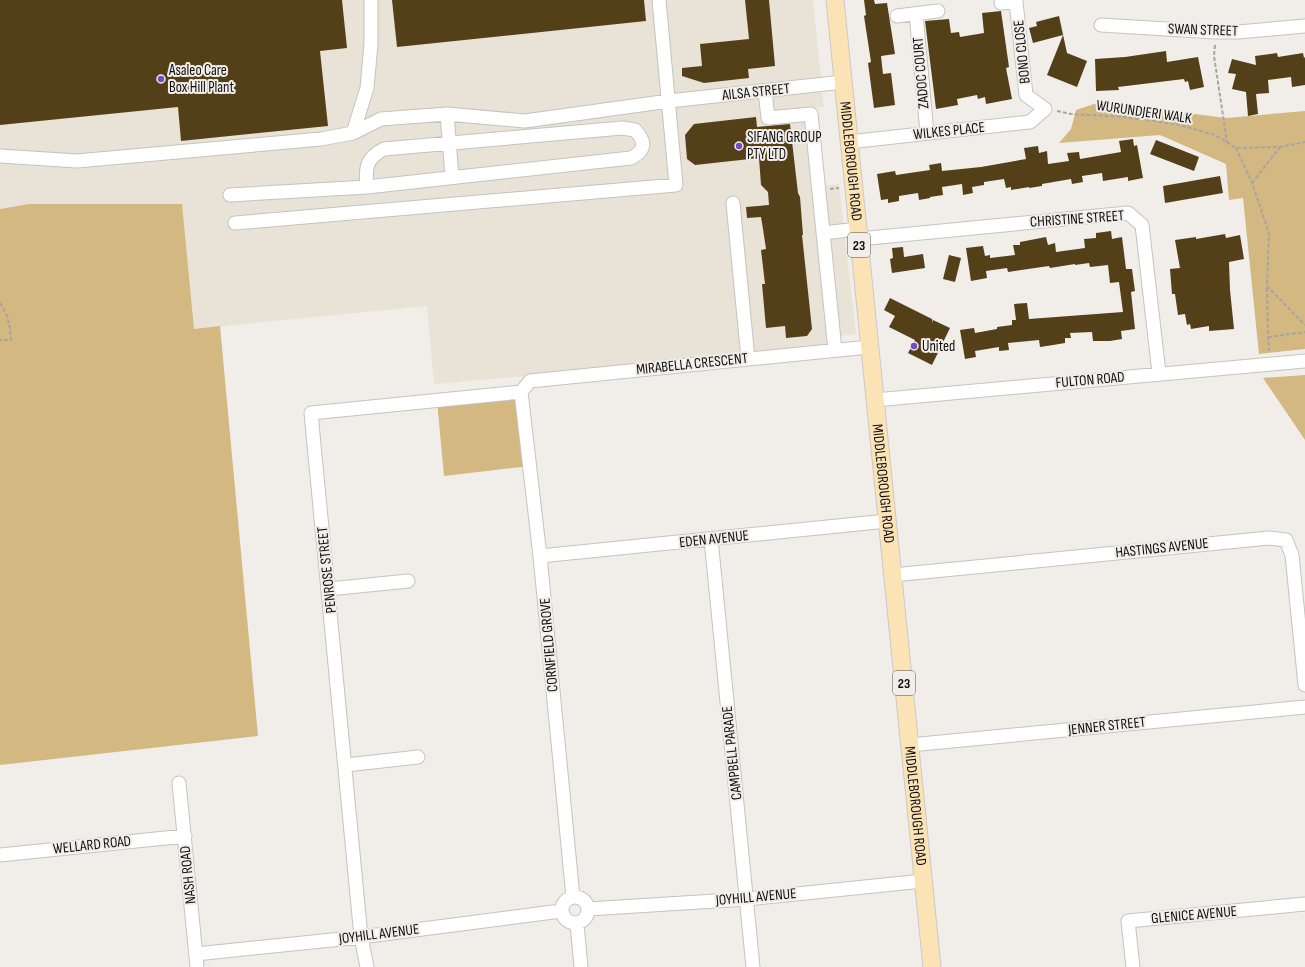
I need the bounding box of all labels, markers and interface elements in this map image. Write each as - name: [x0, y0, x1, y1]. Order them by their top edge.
- street label: BONO CLOSE: [1009, 19, 1035, 85]
- street label: SWAN STREET: [1168, 19, 1238, 41]
- street label: ZADOC COURT: [908, 36, 934, 110]
- place label: Asaleo Care Box Hill Plant: [168, 61, 235, 97]
- marker: Asaleo Care Box Hill Plant: [156, 74, 166, 84]
- street label: AILSA STREET: [720, 79, 791, 105]
- street label: WURUNDJERI WALK: [1095, 96, 1193, 128]
- street label: MIDDLEBOROUGH ROAD: [836, 101, 867, 222]
- street label: WILKES PLACE: [912, 118, 986, 144]
- place label: SIFANG GROUP PTY LTD: [747, 128, 822, 164]
- marker: SIFANG GROUP PTY LTD: [734, 141, 744, 151]
- street label: CHRISTINE STREET: [1029, 206, 1125, 232]
- road number: 23: [848, 233, 870, 257]
- place label: United: [922, 337, 955, 356]
- marker: United: [909, 341, 919, 351]
- street label: MIRABELLA CRESCENT: [635, 349, 749, 379]
- street label: FULTON ROAD: [1055, 368, 1125, 392]
- street label: MIDDLEBOROUGH ROAD: [868, 423, 899, 544]
- street label: PENROSE STREET: [313, 526, 341, 614]
- street label: EDEN AVENUE: [678, 526, 750, 552]
- street label: HASTINGS AVENUE: [1114, 534, 1210, 562]
- street label: CORNFIELD GROVE: [535, 597, 563, 693]
- road number: 23: [893, 671, 915, 695]
- street label: CAMPBELL PARADE: [718, 705, 746, 801]
- street label: JENNER STREET: [1066, 712, 1147, 740]
- street label: MIDDLEBOROUGH ROAD: [900, 745, 931, 866]
- street label: WELLARD ROAD: [52, 831, 132, 859]
- street label: NASH ROAD: [175, 845, 201, 905]
- street label: JOYHILL AVENUE: [714, 884, 797, 910]
- street label: GLENICE AVENUE: [1150, 902, 1238, 928]
- street label: JOYHILL AVENUE: [337, 920, 420, 948]

